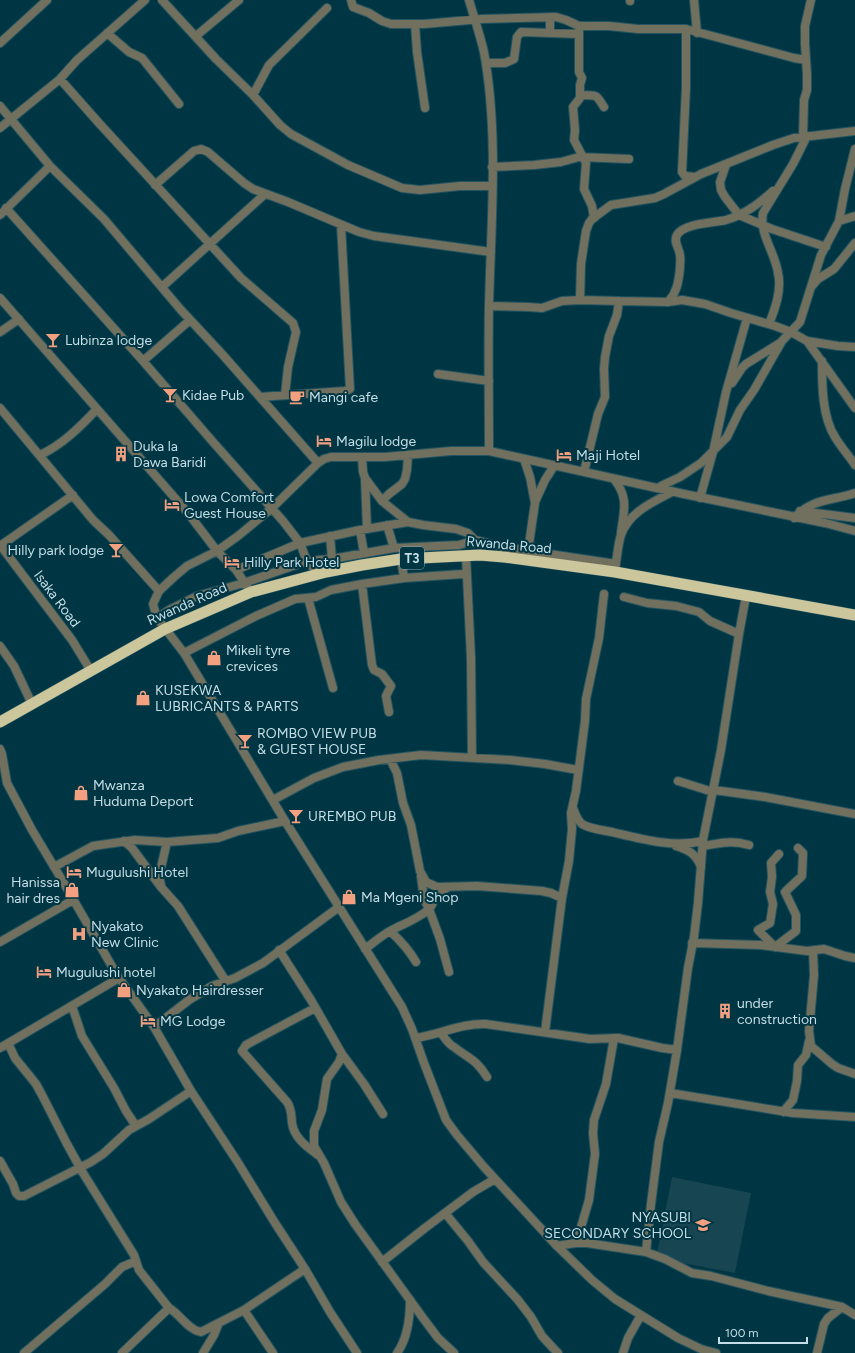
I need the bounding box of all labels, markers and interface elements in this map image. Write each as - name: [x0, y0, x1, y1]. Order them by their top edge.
- bar icon: Lubinza lodge: [44, 331, 62, 349]
- place label: Lubinza lodge: [65, 332, 152, 349]
- bar icon: Kidae Pub: [161, 386, 179, 404]
- place label: Kidae Pub: [182, 387, 244, 404]
- cafe icon: Mangi cafe: [288, 388, 306, 406]
- place label: Mangi cafe: [309, 389, 379, 406]
- hotel icon: Magilu lodge: [315, 432, 333, 450]
- place label: Magilu lodge: [336, 433, 416, 450]
- place label: Duka la Dawa Baridi: [133, 438, 206, 471]
- building icon: Duka la Dawa Baridi: [112, 445, 130, 463]
- hotel icon: Maji Hotel: [555, 446, 573, 464]
- place label: Maji Hotel: [576, 447, 640, 464]
- place label: Lowa Comfort Guest House: [184, 489, 274, 522]
- hotel icon: Lowa Comfort Guest House: [163, 496, 181, 514]
- street label: Rwanda Road: [466, 533, 552, 557]
- bar icon: Hilly park lodge: [107, 541, 125, 559]
- place label: Hilly park lodge: [8, 542, 104, 559]
- road number: T3: [400, 547, 424, 569]
- hotel icon: Hilly Park Hotel: [223, 553, 241, 571]
- place label: Hilly Park Hotel: [244, 554, 339, 571]
- street label: Isaka Road: [30, 567, 84, 631]
- street label: Rwanda Road: [144, 579, 230, 629]
- place label: Mikeli tyre crevices: [226, 642, 291, 675]
- shop icon: Mikeli tyre crevices: [205, 649, 223, 667]
- place label: KUSEKWA LUBRICANTS & PARTS: [155, 682, 299, 715]
- shop icon: KUSEKWA LUBRICANTS & PARTS: [134, 689, 152, 707]
- place label: ROMBO VIEW PUB & GUEST HOUSE: [257, 725, 377, 758]
- bar icon: ROMBO VIEW PUB & GUEST HOUSE: [236, 732, 254, 750]
- place label: Mwanza Huduma Deport: [93, 777, 194, 810]
- shop icon: Mwanza Huduma Deport: [72, 784, 90, 802]
- bar icon: UREMBO PUB: [287, 807, 305, 825]
- place label: UREMBO PUB: [308, 808, 396, 825]
- hotel icon: Mugulushi Hotel: [65, 863, 83, 881]
- place label: Mugulushi Hotel: [86, 864, 188, 881]
- place label: Hanissa hair dres: [7, 874, 60, 907]
- shop icon: Hanissa hair dres: [63, 881, 81, 899]
- shop icon: Ma Mgeni Shop: [340, 888, 358, 906]
- place label: Ma Mgeni Shop: [361, 889, 458, 906]
- place label: Nyakato New Clinic: [91, 918, 159, 951]
- hospital icon: Nyakato New Clinic: [70, 925, 88, 943]
- hotel icon: Mugulushi hotel: [35, 963, 53, 981]
- place label: Mugulushi hotel: [56, 964, 156, 981]
- shop icon: Nyakato Hairdresser: [115, 981, 133, 999]
- place label: Nyakato Hairdresser: [136, 982, 264, 999]
- place label: under construction: [737, 995, 817, 1028]
- building icon: under construction: [716, 1002, 734, 1020]
- hotel icon: MG Lodge: [139, 1012, 157, 1030]
- place label: MG Lodge: [160, 1013, 226, 1030]
- place label: NYASUBI SECONDARY SCHOOL: [544, 1209, 692, 1242]
- school or university icon: NYASUBI SECONDARY SCHOOL: [694, 1216, 712, 1234]
- scale bar: [719, 1319, 807, 1345]
- text: 100 m: [725, 1326, 759, 1340]

